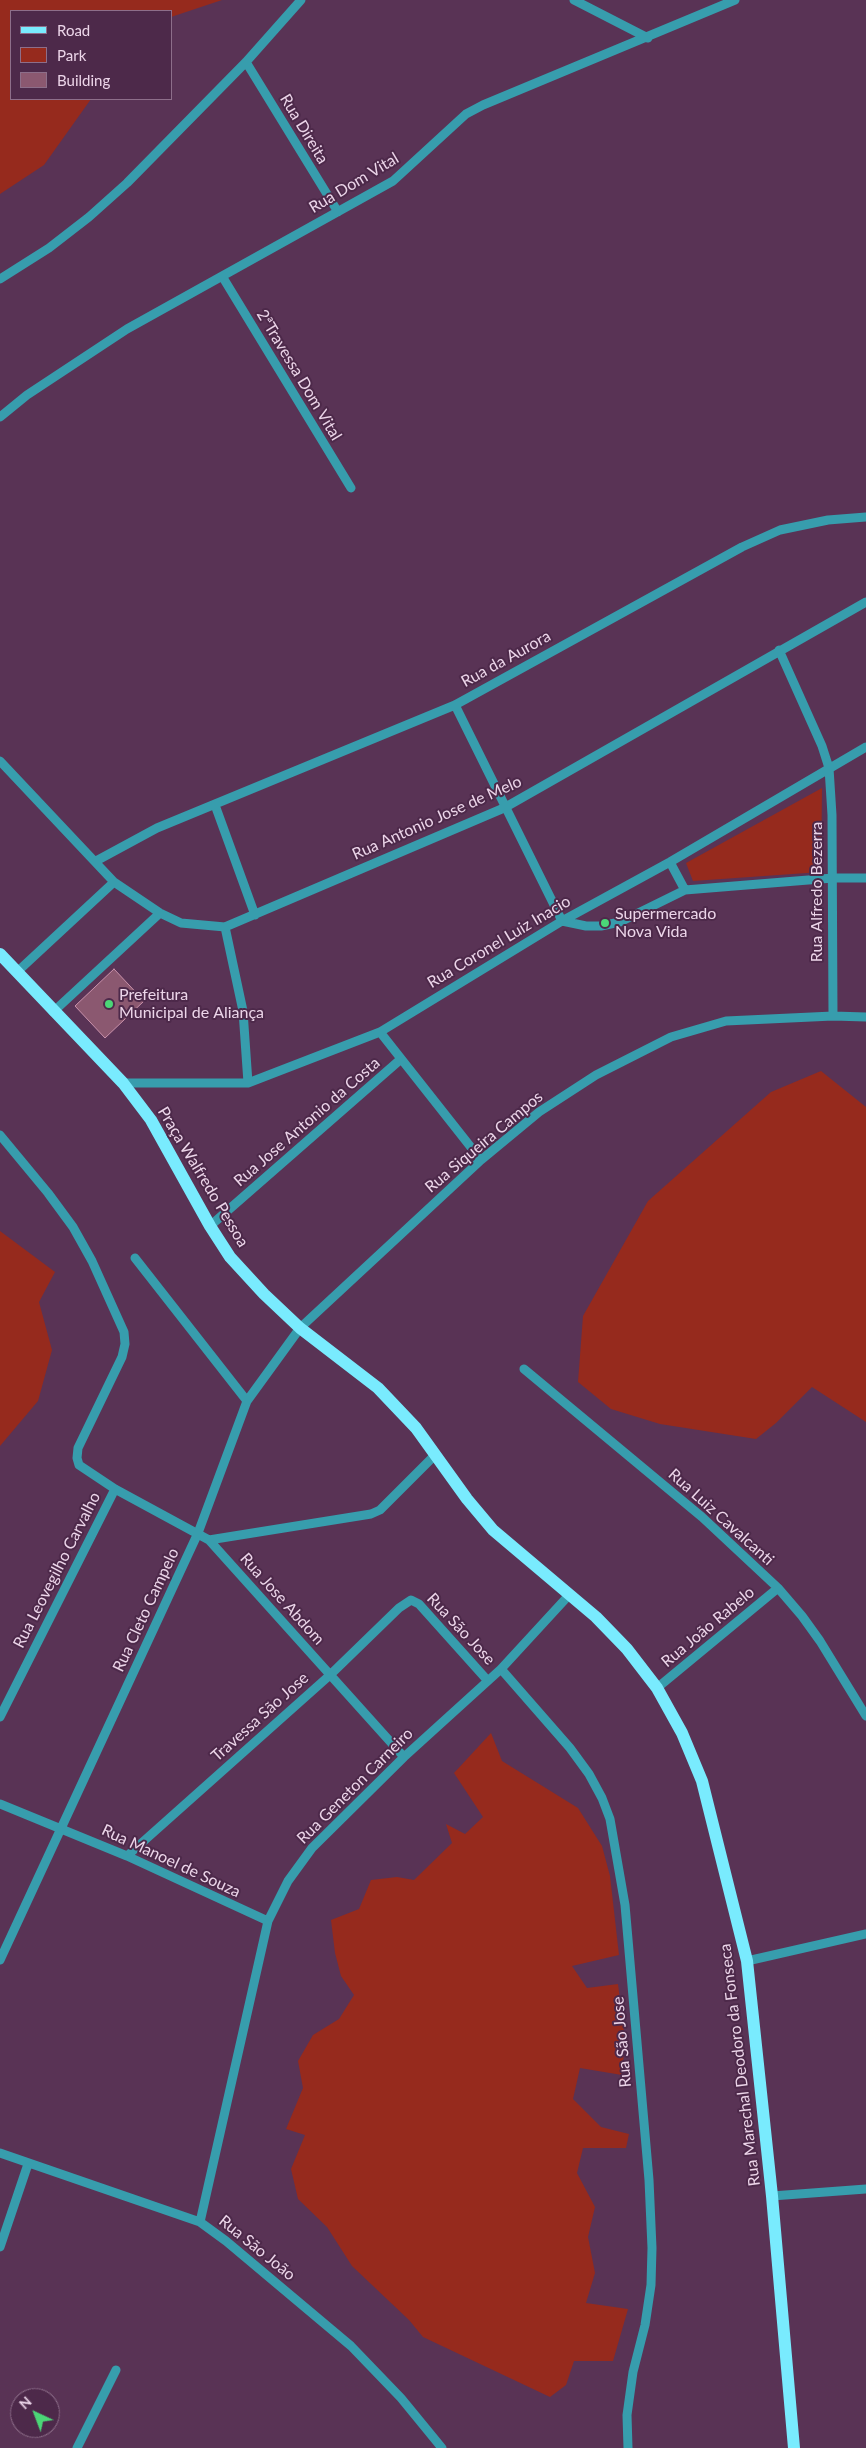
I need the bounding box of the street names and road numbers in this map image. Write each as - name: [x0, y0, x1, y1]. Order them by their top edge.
- street label: Rua Direita: [276, 91, 332, 167]
- street label: Rua Dom Vital: [306, 149, 402, 217]
- street label: 2ªTravessa Dom Vital: [252, 306, 346, 444]
- street label: Rua da Aurora: [458, 626, 554, 692]
- street label: Rua Antonio Jose de Melo: [349, 772, 525, 864]
- street label: Rua Alfredo Bezerra: [807, 822, 827, 962]
- street label: Rua Coronel Luiz Inacio: [424, 892, 574, 992]
- street label: Rua Jose Antonio da Costa: [230, 1053, 384, 1191]
- street label: Rua Siqueira Campos: [421, 1087, 547, 1197]
- street label: Praça Walfredo Pessoa: [153, 1103, 253, 1251]
- street label: Rua Luiz Cavalcanti: [664, 1465, 778, 1569]
- street label: Rua Leovegilho Carvalho: [9, 1489, 105, 1651]
- street label: Rua Cleto Campelo: [109, 1545, 183, 1675]
- street label: Rua Jose Abdom: [236, 1549, 328, 1649]
- street label: Rua João Rabelo: [658, 1583, 758, 1671]
- street label: Rua São Jose: [423, 1589, 499, 1669]
- street label: Travessa São Jose: [207, 1668, 313, 1766]
- street label: Rua Geneton Carneiro: [293, 1724, 417, 1848]
- street label: Rua Manoel de Souza: [99, 1820, 243, 1902]
- street label: Rua Marechal Deodoro da Fonseca: [716, 1943, 764, 2187]
- street label: Rua São Jose: [608, 1996, 636, 2088]
- street label: Rua São João: [215, 2211, 299, 2285]

